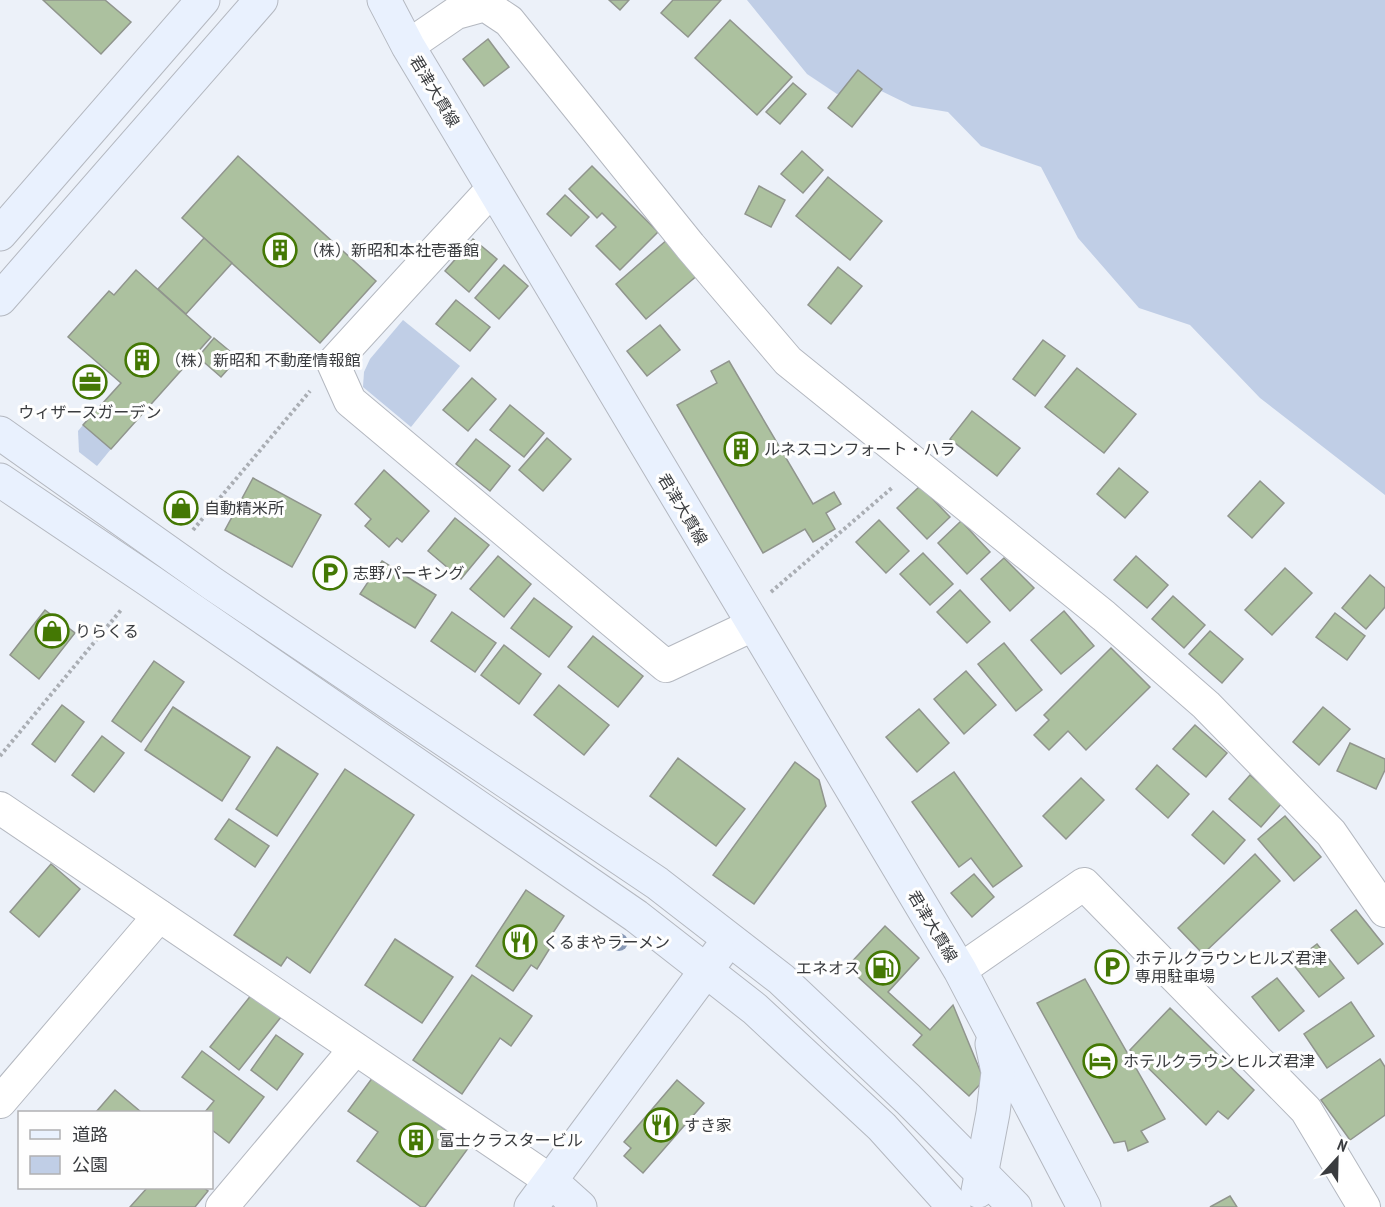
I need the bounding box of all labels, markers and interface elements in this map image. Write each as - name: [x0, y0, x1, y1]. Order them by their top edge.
- street label: 君津大貫線: [406, 52, 464, 130]
- building icon: （株）新昭和本社壱番館: [262, 232, 298, 268]
- place label: （株）新昭和本社壱番館: [303, 240, 479, 260]
- building icon: （株）新昭和 不動産情報館: [124, 342, 160, 378]
- place label: （株）新昭和 不動産情報館: [165, 350, 360, 370]
- office icon: ウィザースガーデン: [72, 364, 108, 400]
- place label: ウィザースガーデン: [18, 402, 162, 422]
- building icon: ルネスコンフォート・ハラ: [723, 431, 759, 467]
- place label: ルネスコンフォート・ハラ: [764, 439, 956, 459]
- street label: 君津大貫線: [654, 470, 712, 548]
- shop icon: 自動精米所: [163, 490, 199, 526]
- place label: 自動精米所: [204, 498, 284, 518]
- parking icon: 志野パーキング: [312, 555, 348, 591]
- place label: 志野パーキング: [353, 563, 465, 583]
- shop icon: りらくる: [34, 613, 70, 649]
- place label: りらくる: [75, 621, 139, 641]
- street label: 君津大貫線: [904, 887, 962, 965]
- restaurant icon: くるまやラーメン: [502, 924, 538, 960]
- place label: くるまやラーメン: [543, 932, 670, 952]
- place label: ホテルクラウンヒルズ君津 専用駐車場: [1135, 948, 1327, 986]
- parking icon: ホテルクラウンヒルズ君津 専用駐車場: [1094, 949, 1130, 985]
- fuel station icon: エネオス: [865, 950, 901, 986]
- place label: エネオス: [796, 958, 860, 978]
- hotel icon: ホテルクラウンヒルズ君津: [1082, 1043, 1118, 1079]
- place label: ホテルクラウンヒルズ君津: [1123, 1051, 1315, 1071]
- restaurant icon: すき家: [643, 1107, 679, 1143]
- legend: [18, 1111, 213, 1189]
- place label: すき家: [684, 1115, 732, 1135]
- building icon: 富士クラスタービル: [398, 1122, 434, 1158]
- text: 道路: [72, 1123, 108, 1146]
- north arrow: [1307, 1129, 1367, 1189]
- place label: 富士クラスタービル: [439, 1130, 583, 1150]
- text: N: [1335, 1134, 1350, 1156]
- text: 公園: [72, 1153, 108, 1176]

